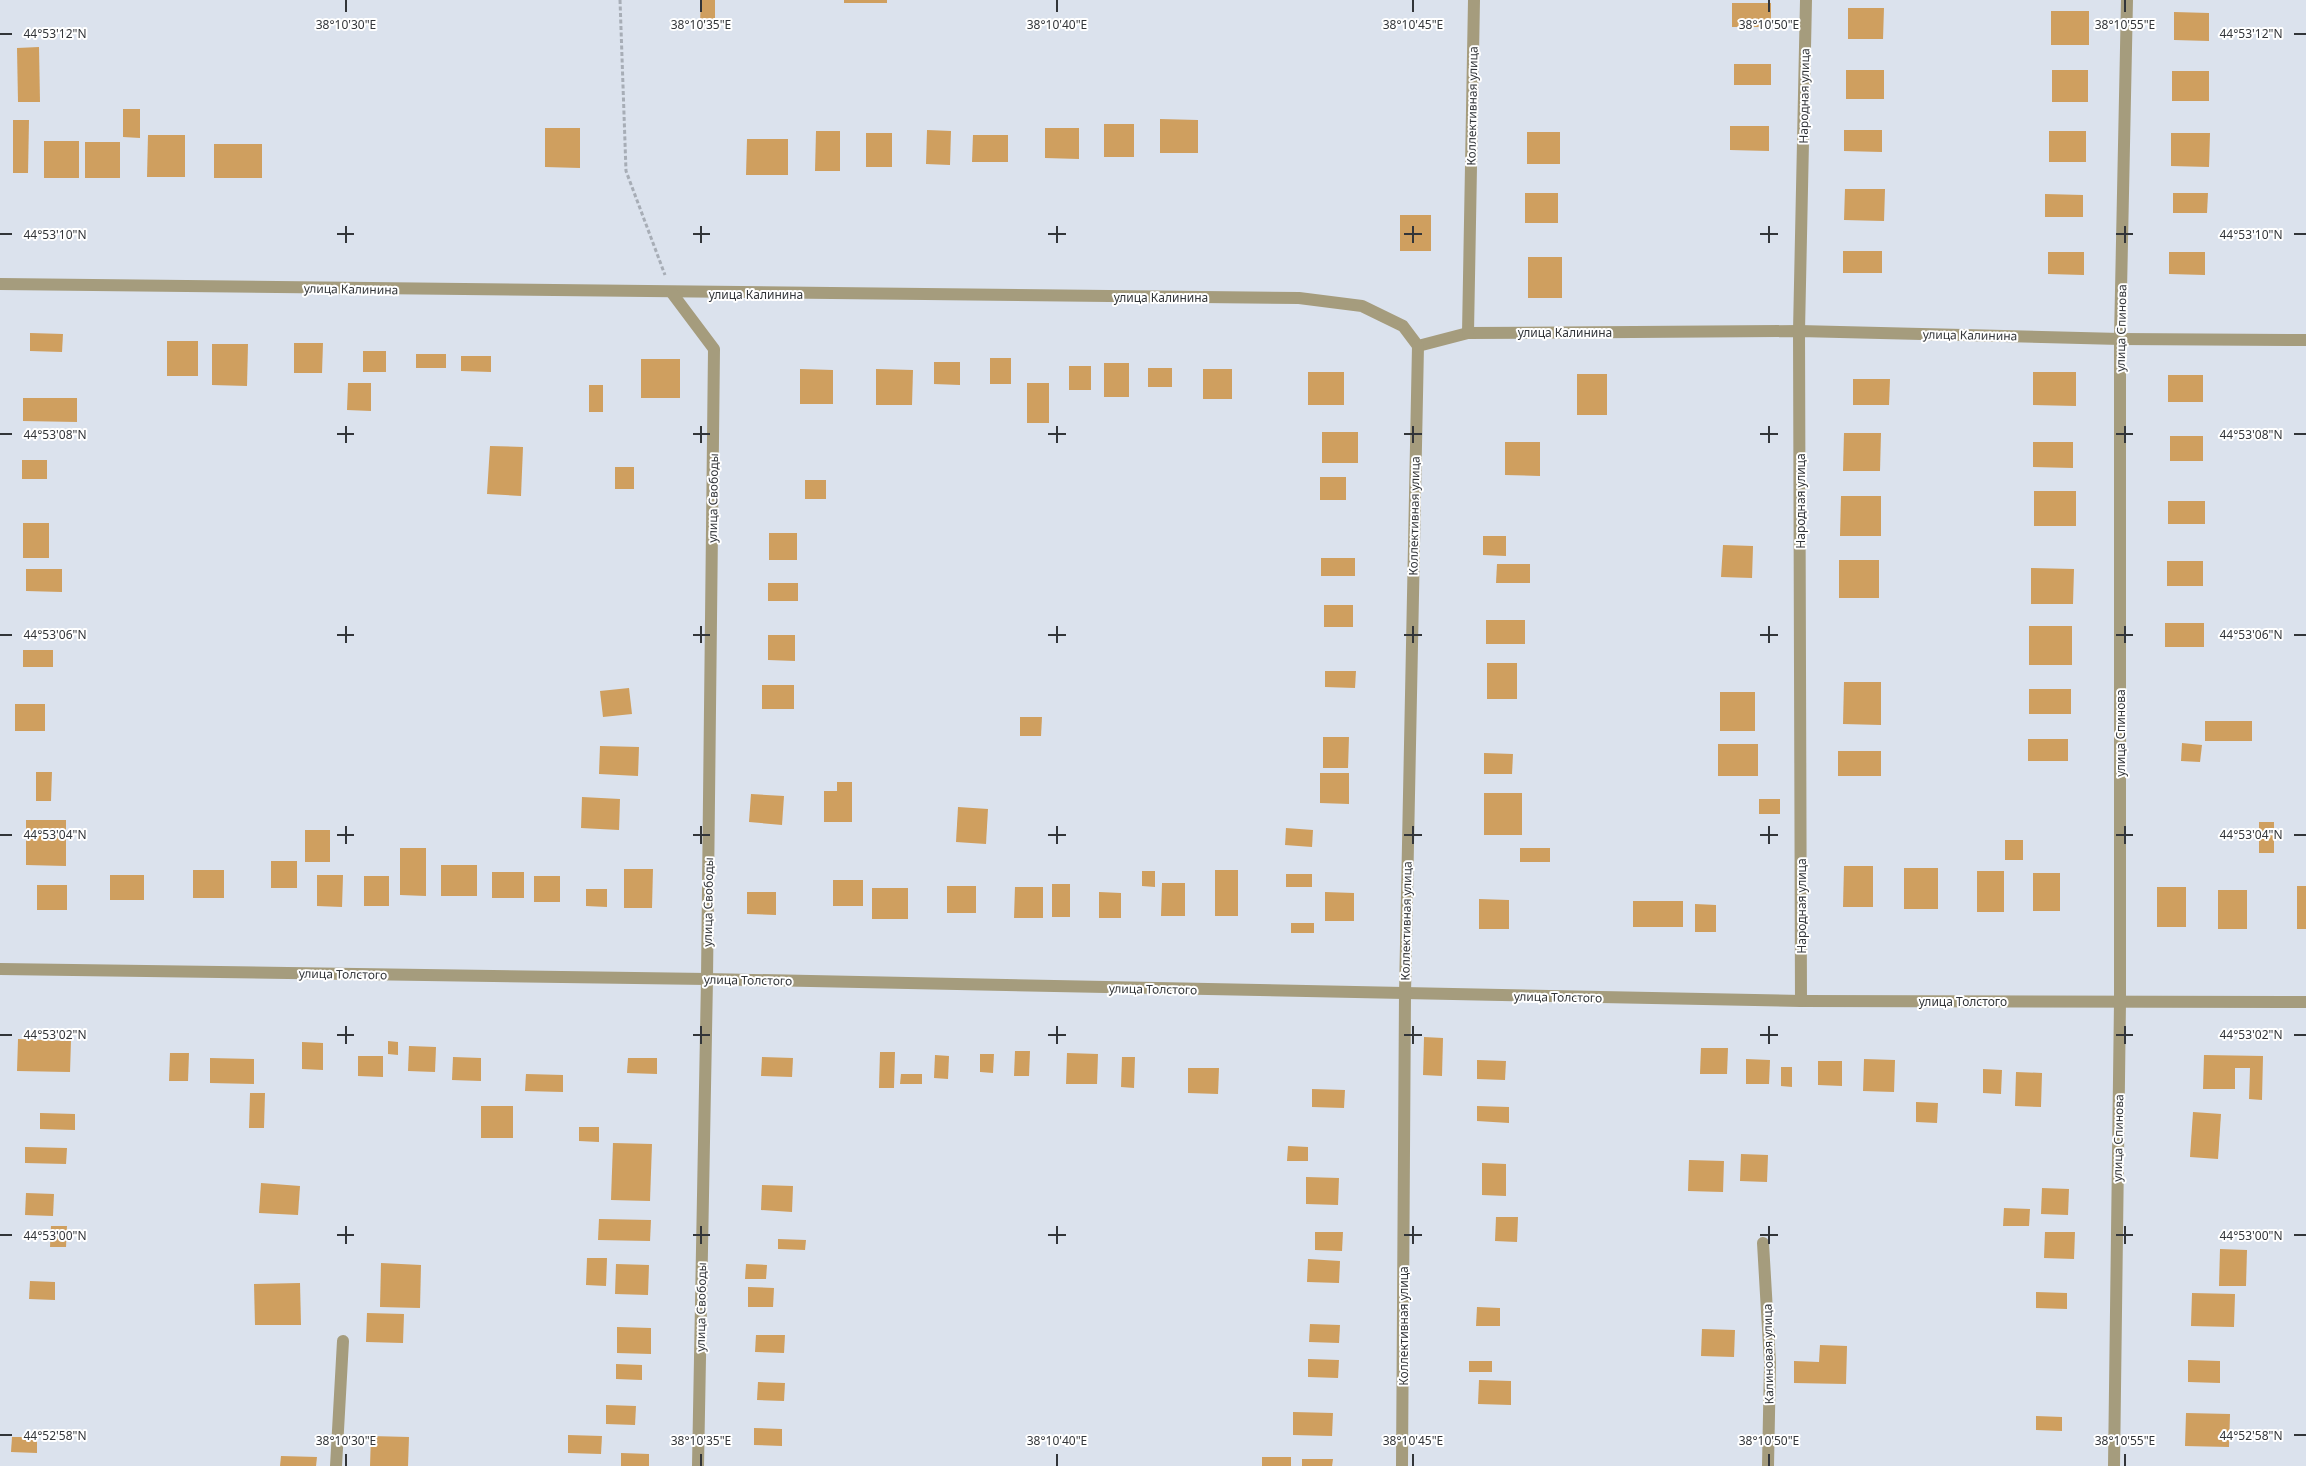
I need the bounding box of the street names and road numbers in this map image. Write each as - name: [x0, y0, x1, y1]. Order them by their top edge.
- street label: Коллективная улица: [1462, 46, 1482, 166]
- street label: Народная улица: [1795, 48, 1813, 144]
- street label: улица Калинина: [304, 280, 398, 298]
- street label: улица Спинова: [2112, 284, 2130, 372]
- street label: улица Калинина: [709, 286, 803, 303]
- street label: улица Калинина: [1114, 289, 1208, 306]
- street label: улица Калинина: [1518, 324, 1612, 341]
- street label: улица Калинина: [1923, 326, 2017, 344]
- street label: улица Свободы: [704, 453, 722, 543]
- street label: Народная улица: [1792, 453, 1809, 549]
- street label: Коллективная улица: [1404, 456, 1424, 576]
- street label: улица Спинова: [2112, 689, 2129, 777]
- street label: улица Свободы: [699, 857, 717, 947]
- street label: Народная улица: [1793, 858, 1810, 954]
- street label: Коллективная улица: [1396, 861, 1416, 981]
- street label: улица Толстого: [299, 965, 387, 983]
- street label: улица Толстого: [704, 971, 792, 989]
- street label: улица Толстого: [1109, 980, 1197, 998]
- street label: улица Толстого: [1514, 988, 1602, 1006]
- street label: улица Толстого: [1919, 993, 2007, 1010]
- street label: улица Спинова: [2109, 1094, 2127, 1182]
- street label: улица Свободы: [692, 1262, 710, 1352]
- street label: Коллективная улица: [1395, 1266, 1412, 1386]
- street label: Калиновая улица: [1759, 1304, 1777, 1404]

